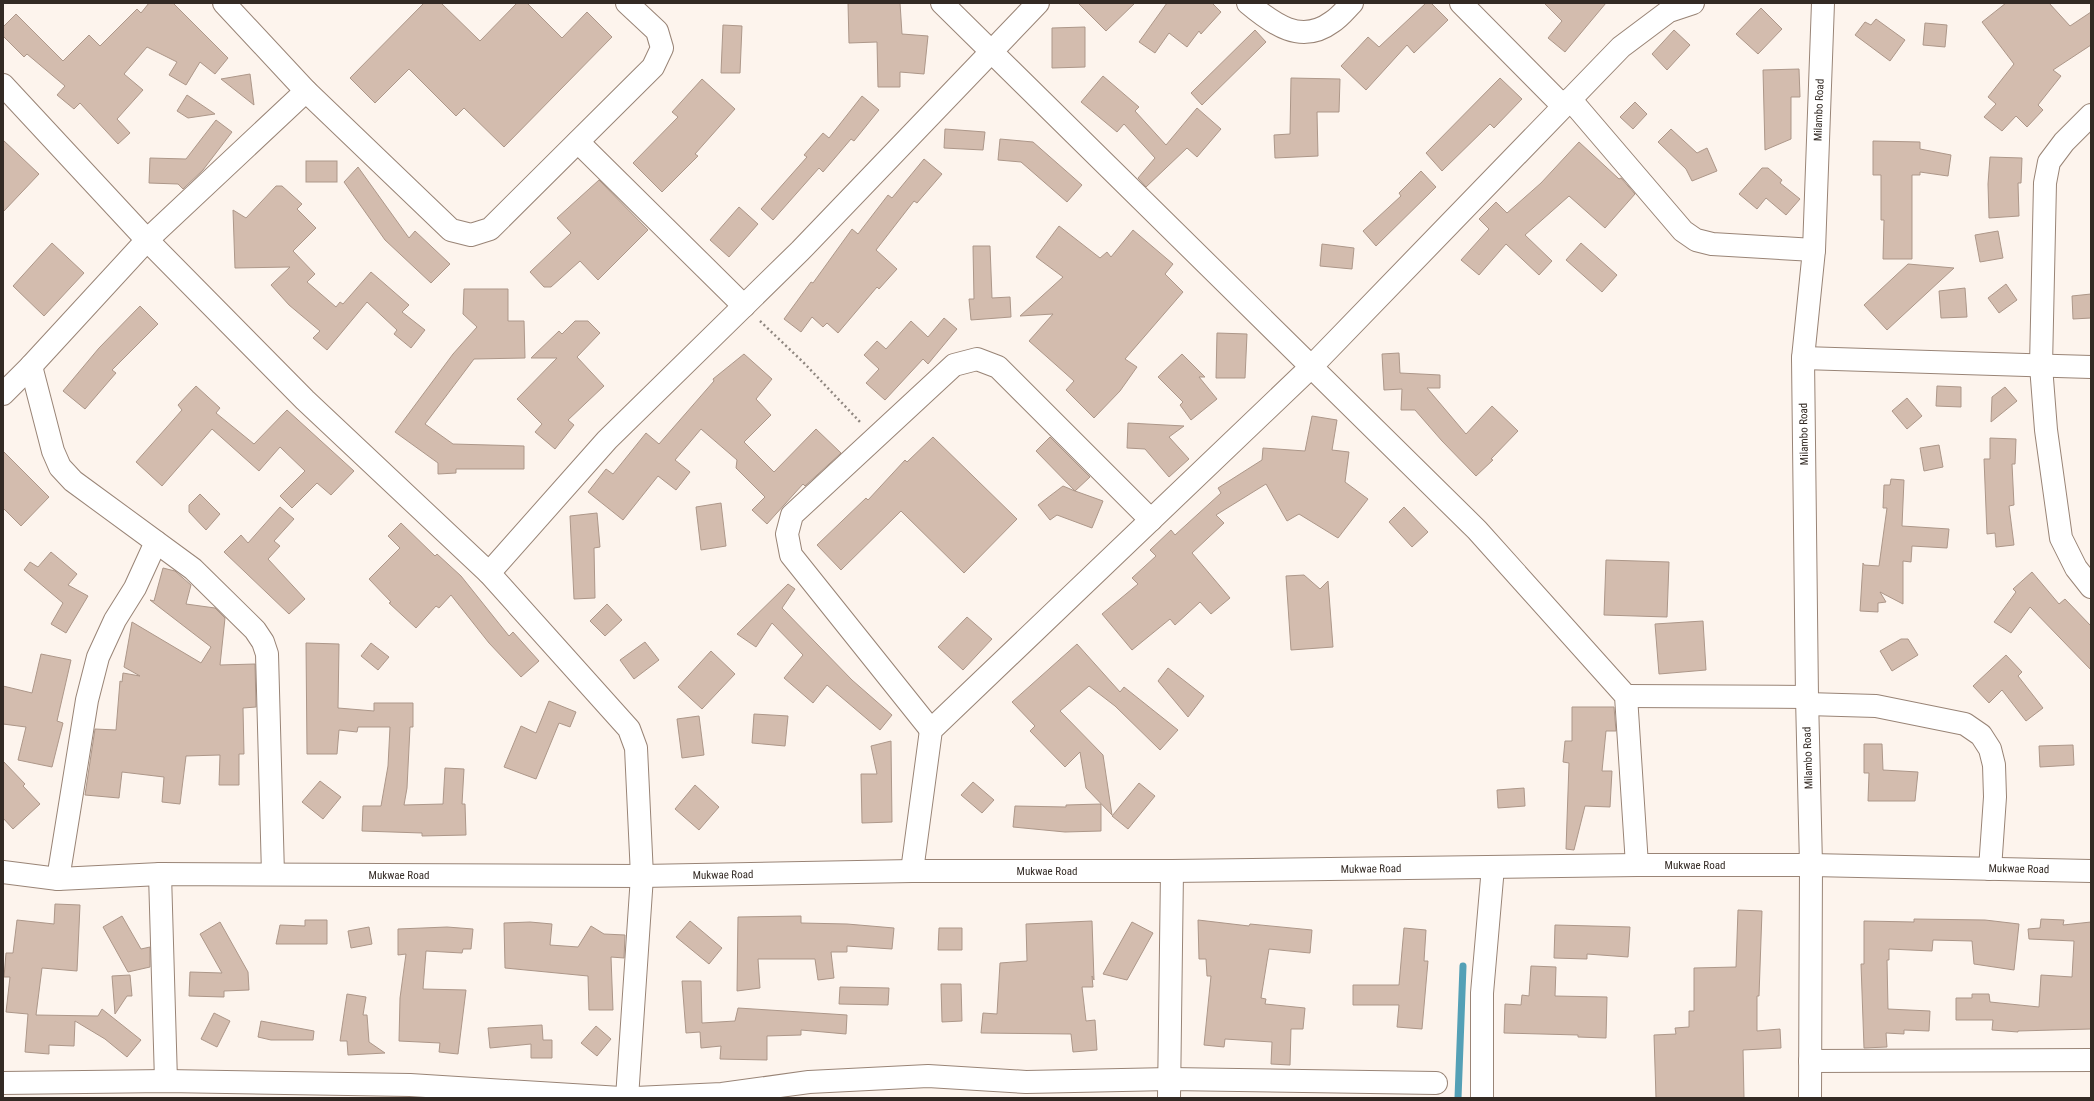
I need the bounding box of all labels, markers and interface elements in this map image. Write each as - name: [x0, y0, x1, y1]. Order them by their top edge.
- street label: Milambo Road: [1811, 79, 1827, 141]
- street label: Milambo Road: [1797, 403, 1811, 465]
- street label: Milambo Road: [1800, 727, 1816, 789]
- street label: Mukwae Road: [1665, 859, 1725, 872]
- street label: Mukwae Road: [1341, 862, 1401, 876]
- street label: Mukwae Road: [1989, 862, 2049, 876]
- street label: Mukwae Road: [1017, 865, 1077, 878]
- street label: Mukwae Road: [693, 868, 753, 882]
- street label: Mukwae Road: [369, 869, 429, 882]

